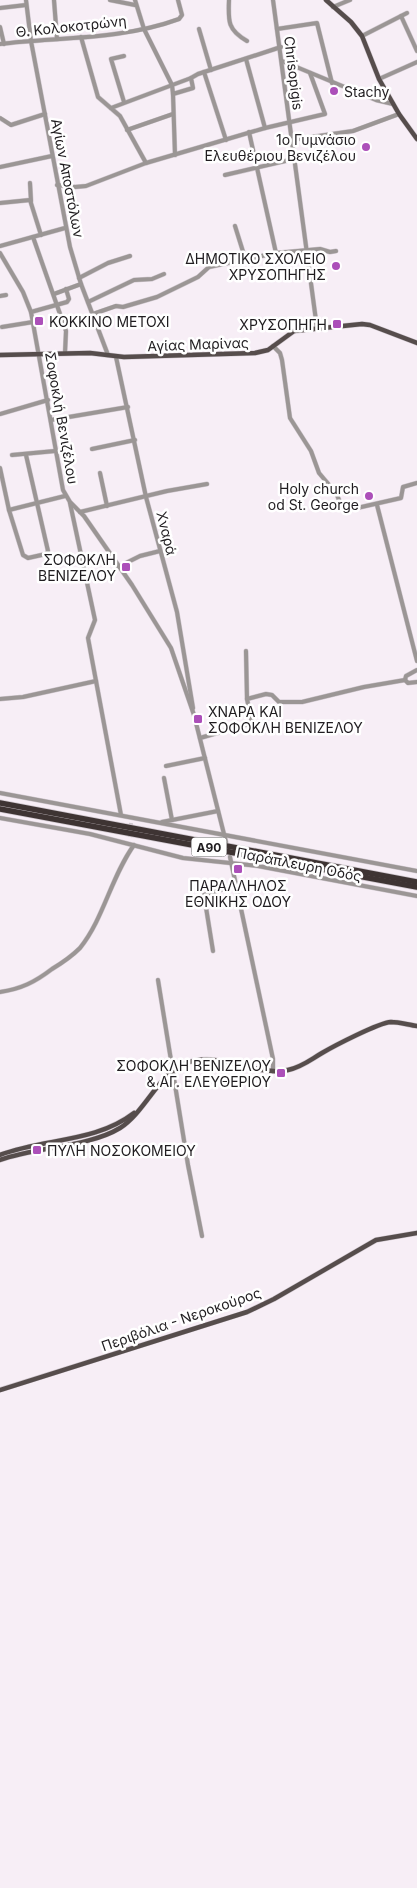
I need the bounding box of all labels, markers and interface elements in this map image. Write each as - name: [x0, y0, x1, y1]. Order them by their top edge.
- street label: Θ. Κολοκοτρώνη: [15, 12, 127, 40]
- street label: Chrisopigis: [281, 35, 307, 111]
- place label: Stachy: [344, 83, 390, 100]
- marker: Stachy: [328, 85, 340, 97]
- street label: Αγίων Αποστόλων: [48, 117, 88, 239]
- place label: 1ο Γυμνάσιο Ελευθέριου Βενιζέλου: [204, 131, 356, 164]
- marker: 1ο Γυμνάσιο Ελευθέριου Βενιζέλου: [360, 141, 372, 153]
- place label: ΔΗΜΟΤΙΚΟ ΣΧΟΛΕΙΟ ΧΡΥΣΟΠΗΓΗΣ: [185, 250, 326, 283]
- marker: ΔΗΜΟΤΙΚΟ ΣΧΟΛΕΙΟ ΧΡΥΣΟΠΗΓΗΣ: [330, 260, 342, 272]
- place label: ΚΟΚΚΙΝΟ ΜΕΤΟΧΙ: [49, 313, 170, 330]
- marker: ΚΟΚΚΙΝΟ ΜΕΤΟΧΙ: [33, 315, 45, 327]
- place label: ΧΡΥΣΟΠΗΓΗ: [239, 316, 327, 333]
- marker: ΧΡΥΣΟΠΗΓΗ: [331, 318, 343, 330]
- street label: Αγίας Μαρίνας: [147, 334, 249, 354]
- street label: Σοφοκλή Βενιζέλου: [42, 350, 82, 486]
- place label: Holy church od St. George: [268, 480, 359, 513]
- marker: Holy church od St. George: [363, 490, 375, 502]
- street label: Χναρά: [153, 509, 181, 557]
- place label: ΣΟΦΟΚΛΗ ΒΕΝΙΖΕΛΟΥ: [38, 551, 116, 584]
- marker: ΣΟΦΟΚΛΗ ΒΕΝΙΖΕΛΟΥ: [120, 561, 132, 573]
- place label: ΧΝΑΡΑ ΚΑΙ ΣΟΦΟΚΛΗ ΒΕΝΙΖΕΛΟΥ: [208, 703, 363, 736]
- marker: ΧΝΑΡΑ ΚΑΙ ΣΟΦΟΚΛΗ ΒΕΝΙΖΕΛΟΥ: [192, 713, 204, 725]
- road number: Α90: [192, 838, 226, 856]
- street label: Παράπλευρη Οδός: [235, 844, 363, 884]
- marker: ΠΑΡΑΛΛΗΛΟΣ ΕΘΝΙΚΗΣ ΟΔΟΥ: [232, 863, 244, 875]
- place label: ΠΑΡΑΛΛΗΛΟΣ ΕΘΝΙΚΗΣ ΟΔΟΥ: [185, 877, 291, 910]
- place label: ΣΟΦΟΚΛΗ ΒΕΝΙΖΕΛΟΥ & ΑΓ. ΕΛΕΥΘΕΡΙΟΥ: [116, 1057, 271, 1090]
- marker: ΣΟΦΟΚΛΗ ΒΕΝΙΖΕΛΟΥ & ΑΓ. ΕΛΕΥΘΕΡΙΟΥ: [275, 1067, 287, 1079]
- place label: ΠΥΛΗ ΝΟΣΟΚΟΜΕΙΟΥ: [47, 1142, 196, 1159]
- marker: ΠΥΛΗ ΝΟΣΟΚΟΜΕΙΟΥ: [31, 1144, 43, 1156]
- street label: Περιβόλια - Νεροκούρος: [99, 1284, 263, 1354]

